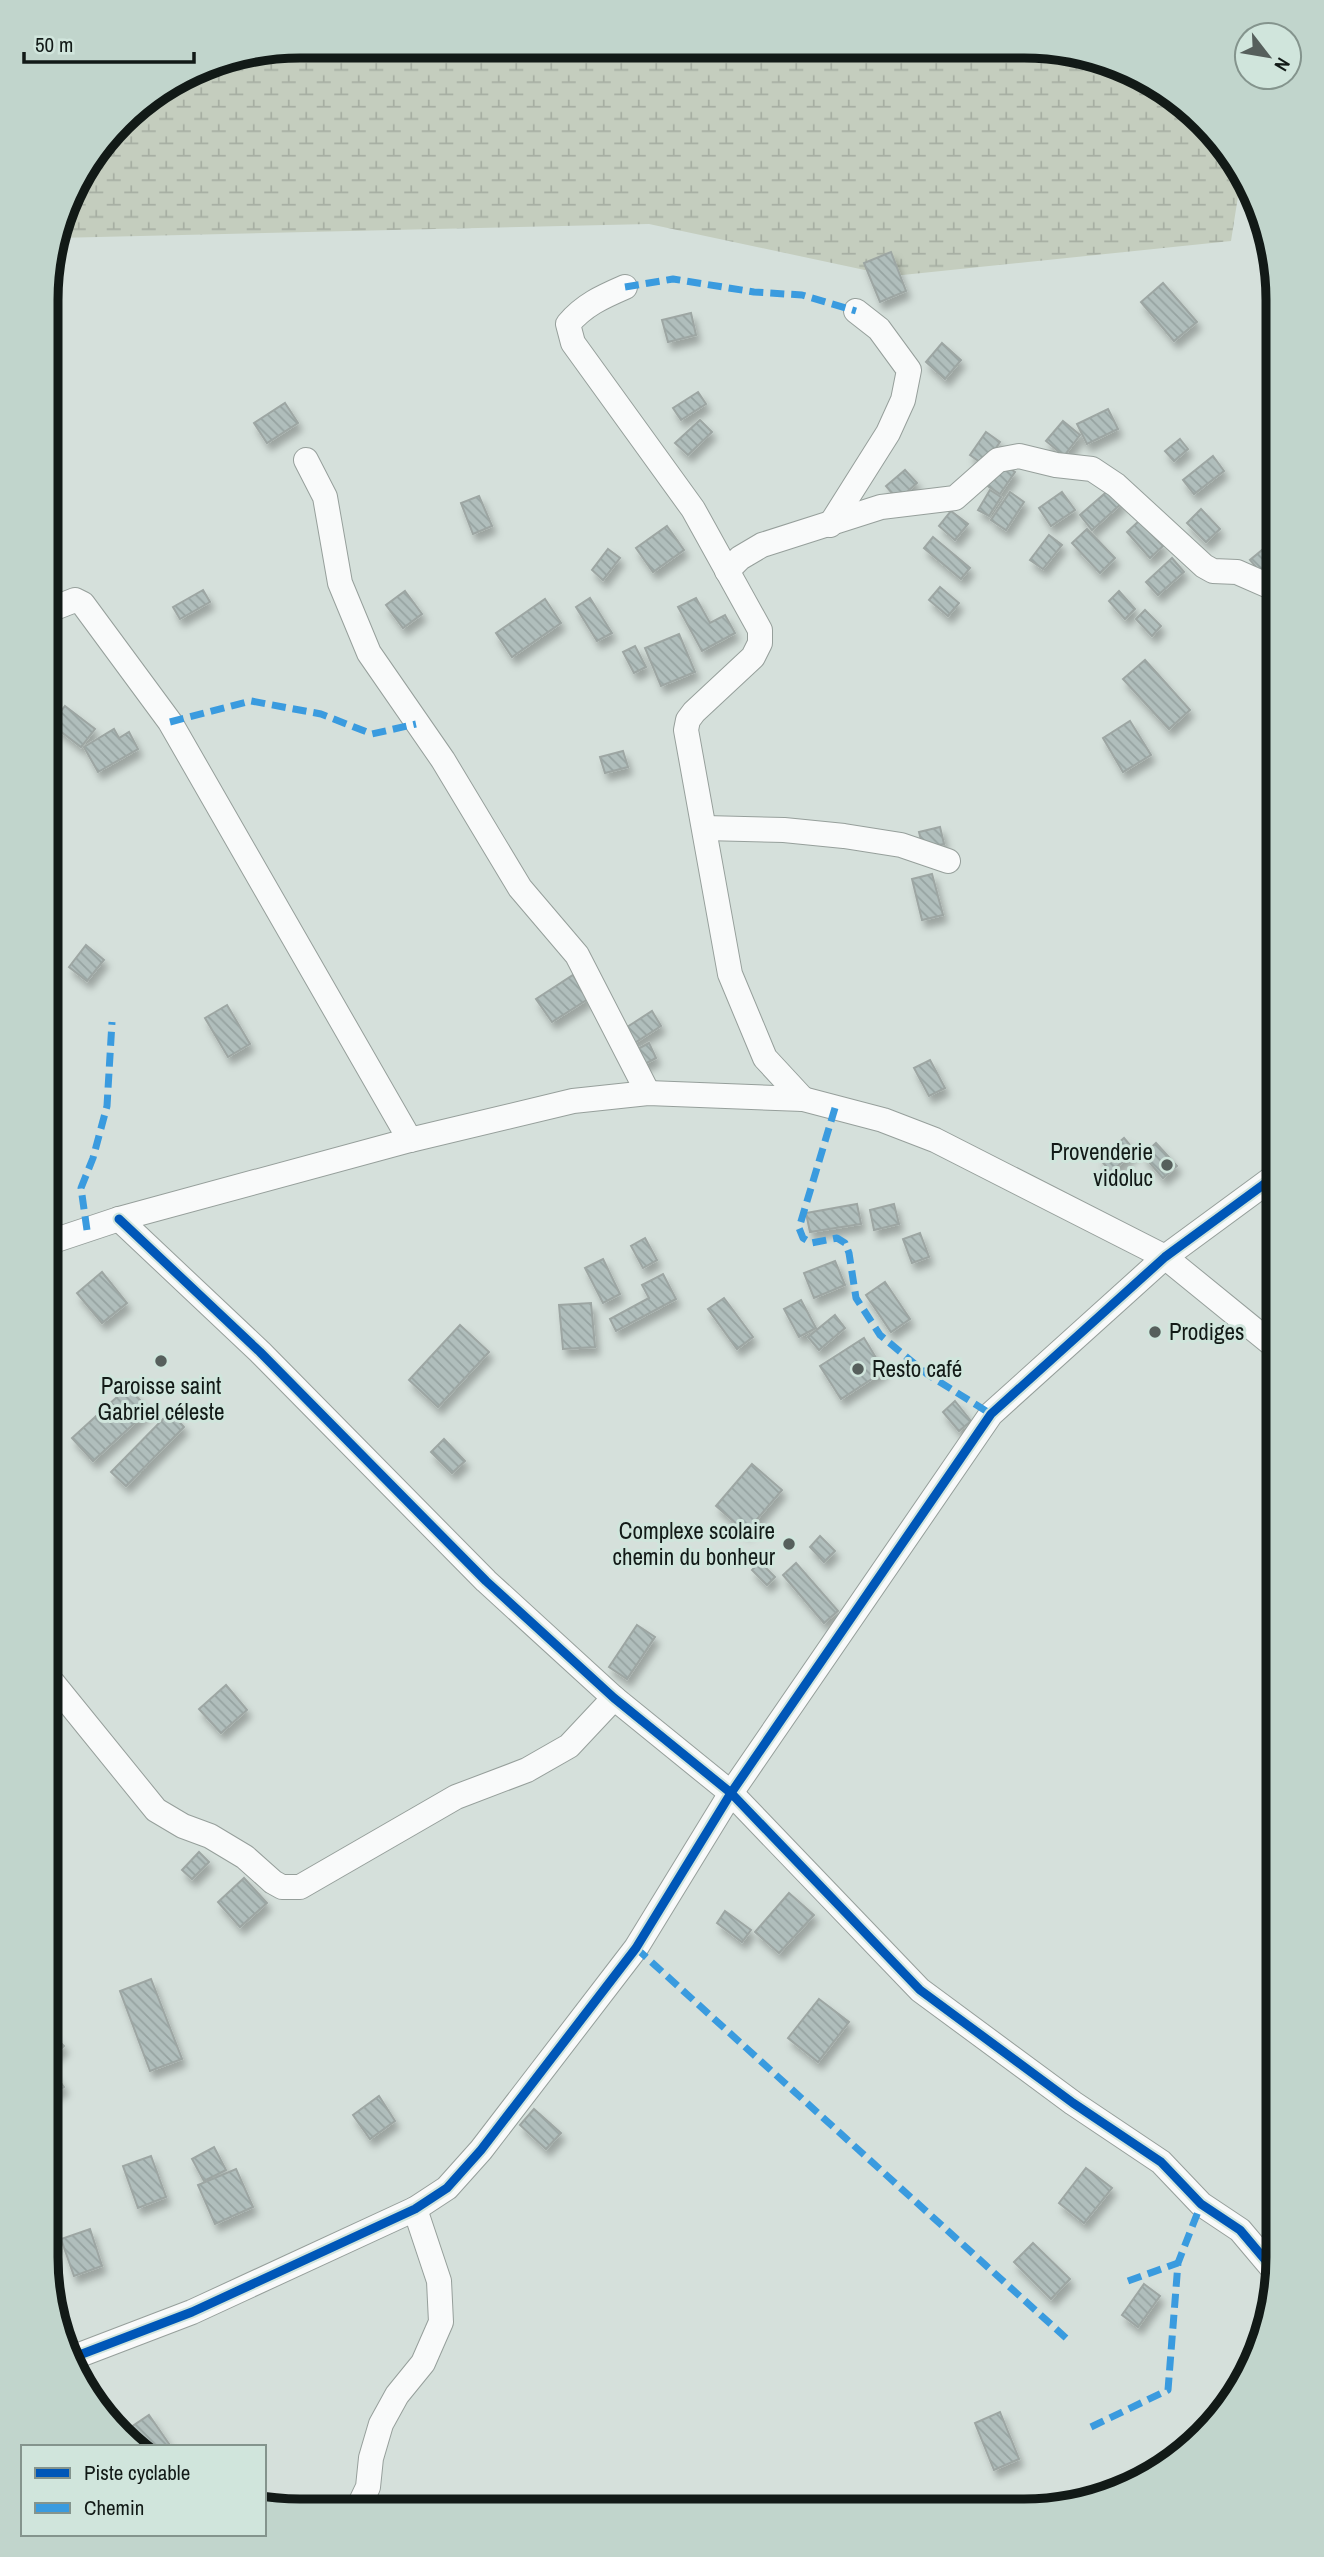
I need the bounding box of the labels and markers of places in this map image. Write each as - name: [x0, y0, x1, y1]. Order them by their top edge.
- place label: Provenderie vidoluc: [1050, 1136, 1153, 1193]
- marker: Provenderie vidoluc: [1159, 1157, 1175, 1173]
- place label: Prodiges: [1169, 1316, 1245, 1347]
- marker: Prodiges: [1147, 1324, 1163, 1340]
- marker: Paroisse saint Gabriel céleste: [153, 1353, 169, 1369]
- place label: Resto café: [872, 1353, 962, 1384]
- marker: Resto café: [850, 1361, 866, 1377]
- place label: Paroisse saint Gabriel céleste: [98, 1370, 224, 1427]
- place label: Complexe scolaire chemin du bonheur: [612, 1515, 776, 1572]
- marker: Complexe scolaire chemin du bonheur: [781, 1536, 797, 1552]

